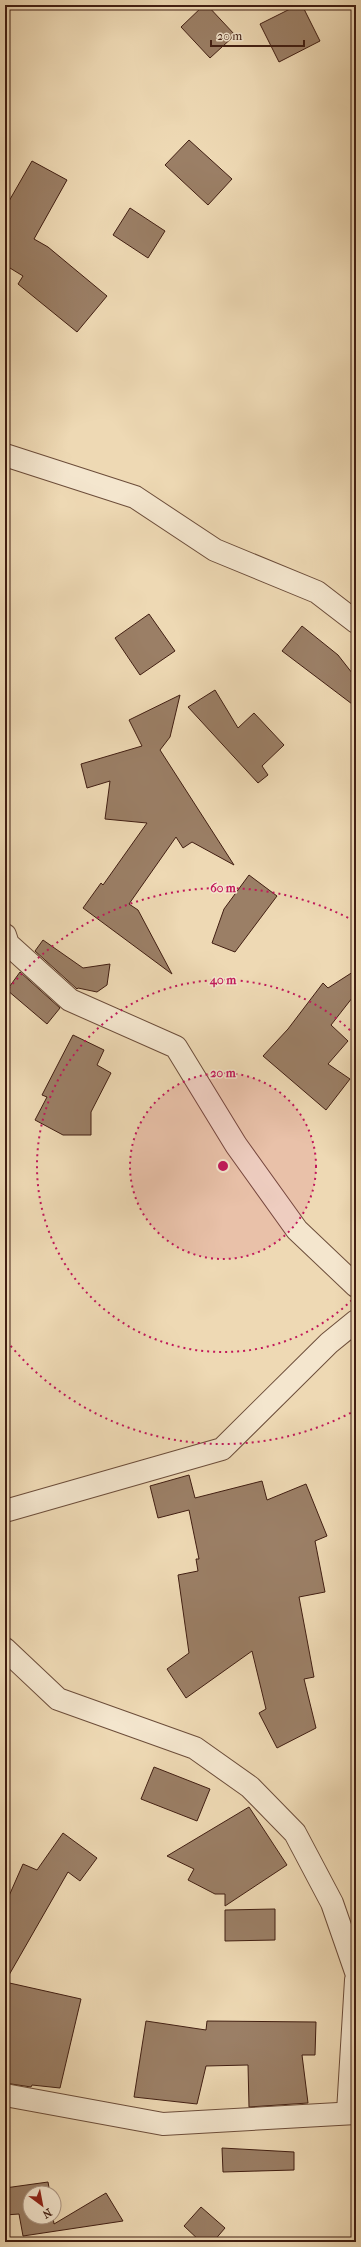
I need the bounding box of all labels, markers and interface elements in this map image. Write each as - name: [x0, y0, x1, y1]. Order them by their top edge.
- scale bar: [211, 22, 304, 48]
- text: 20 m: [217, 29, 242, 43]
- text: 60 m: [210, 881, 237, 895]
- text: 40 m: [209, 973, 237, 988]
- text: 20 m: [210, 1066, 237, 1080]
- centre of rings: [216, 1159, 230, 1173]
- north arrow: [22, 2185, 62, 2225]
- text: N: [40, 2205, 54, 2221]

